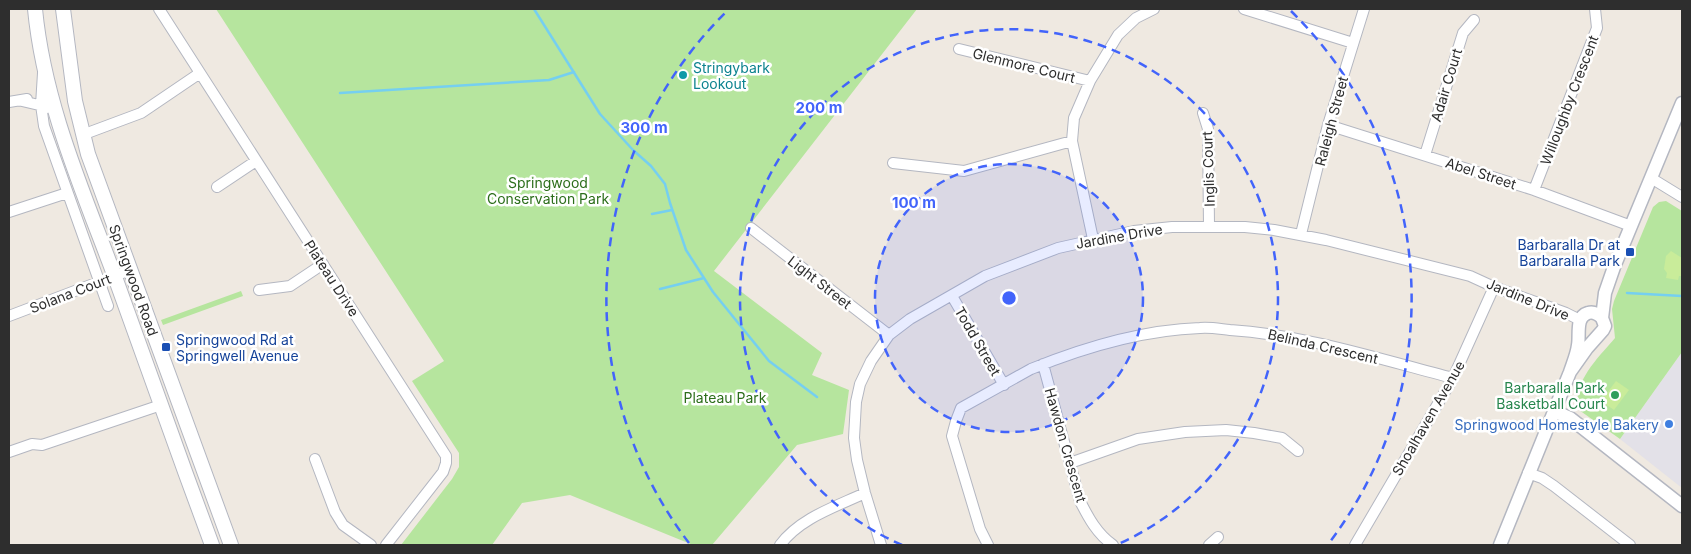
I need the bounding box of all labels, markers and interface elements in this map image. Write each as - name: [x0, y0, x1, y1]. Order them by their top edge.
- street label: Willoughby Crescent: [1536, 32, 1602, 167]
- street label: Glenmore Court: [971, 44, 1077, 86]
- street label: Adair Court: [1427, 46, 1465, 124]
- place label: Stringybark Lookout: [693, 59, 770, 92]
- marker: Stringybark Lookout: [677, 69, 689, 81]
- street label: Raleigh Street: [1311, 74, 1351, 168]
- text: 200 m: [796, 98, 842, 117]
- text: 300 m: [620, 118, 668, 137]
- street label: Inglis Court: [1198, 130, 1218, 207]
- street label: Abel Street: [1444, 154, 1519, 193]
- park label: Springwood Conservation Park: [487, 174, 609, 207]
- text: 100 m: [892, 193, 936, 212]
- street label: Jardine Drive: [1074, 220, 1164, 252]
- street label: Springwood Road: [106, 222, 162, 338]
- place label: Barbaralla Dr at Barbaralla Park: [1517, 236, 1620, 269]
- street label: Plateau Drive: [301, 237, 363, 319]
- marker: Barbaralla Dr at Barbaralla Park: [1624, 246, 1636, 258]
- street label: Light Street: [785, 252, 856, 312]
- street label: Solana Court: [27, 270, 113, 316]
- street label: Jardine Drive: [1484, 275, 1572, 323]
- centre of rings: [1000, 289, 1018, 307]
- street label: Todd Street: [951, 303, 1005, 379]
- street label: Belinda Crescent: [1266, 325, 1380, 367]
- place label: Springwood Rd at Springwell Avenue: [176, 331, 299, 364]
- marker: Springwood Rd at Springwell Avenue: [160, 341, 172, 353]
- street label: Shoalhaven Avenue: [1388, 357, 1468, 479]
- place label: Barbaralla Park Basketball Court: [1496, 379, 1605, 412]
- street label: Hawdon Crescent: [1041, 386, 1091, 505]
- park label: Plateau Park: [684, 389, 767, 406]
- marker: Barbaralla Park Basketball Court: [1609, 389, 1621, 401]
- place label: Springwood Homestyle Bakery: [1454, 416, 1659, 433]
- marker: Springwood Homestyle Bakery: [1663, 418, 1675, 430]

